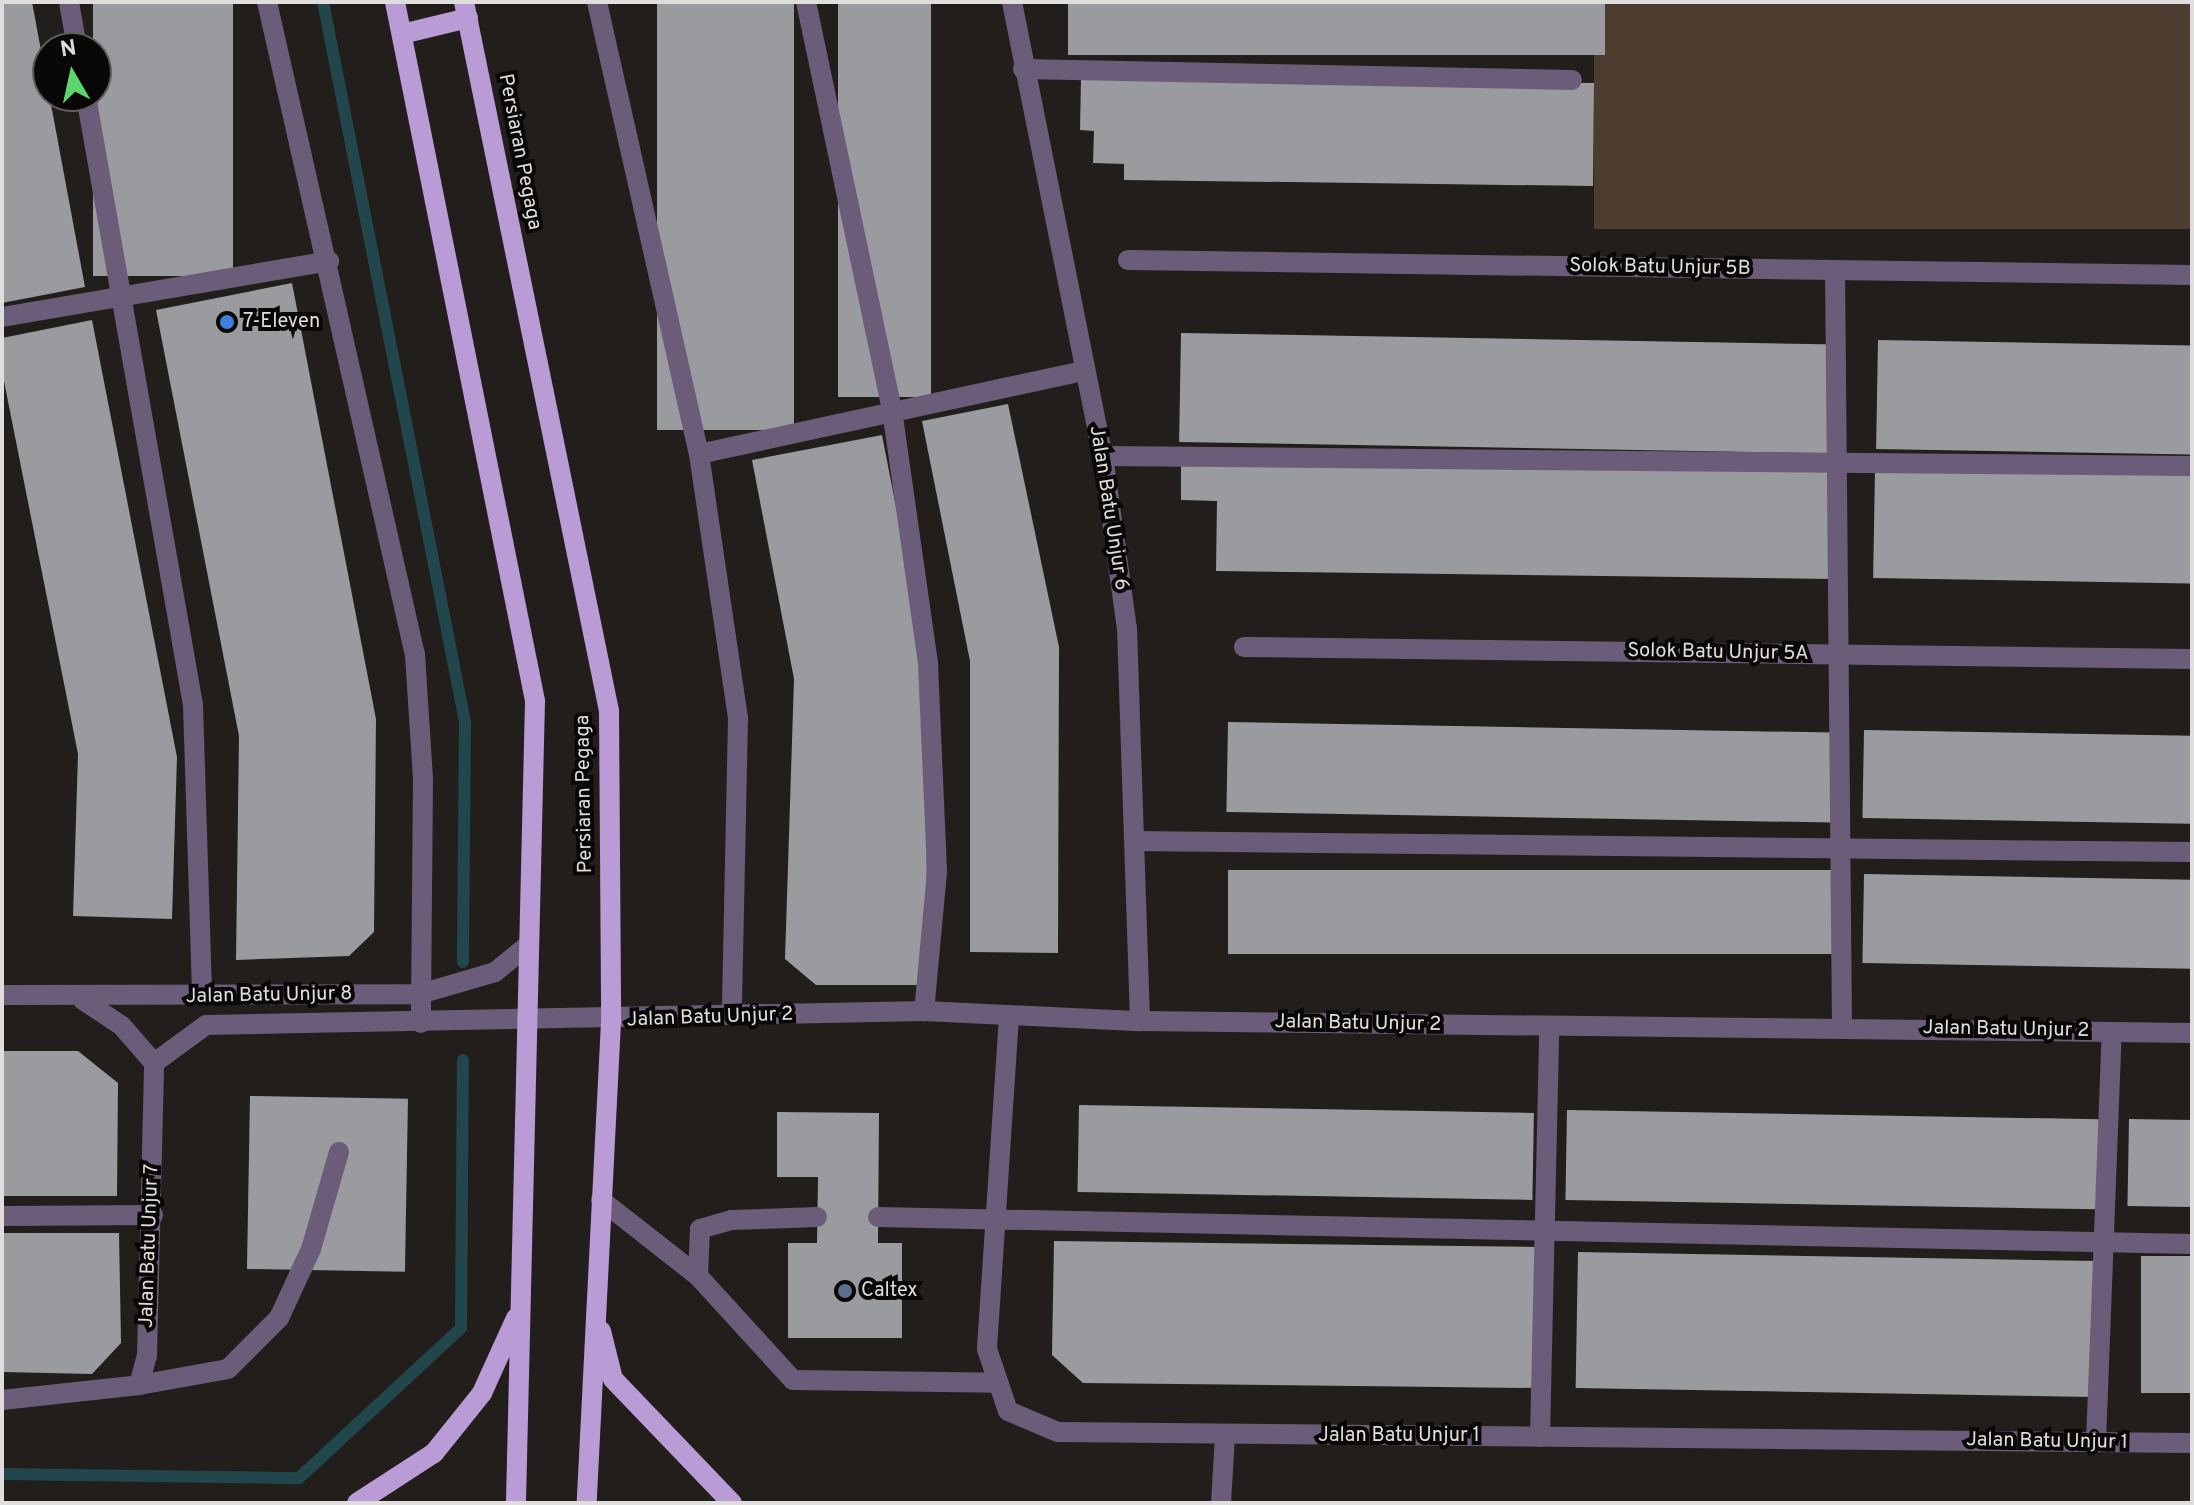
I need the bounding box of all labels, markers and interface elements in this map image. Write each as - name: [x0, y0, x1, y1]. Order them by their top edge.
- north arrow: [32, 32, 112, 112]
- text: N: [59, 35, 78, 64]
- street label: Persiaran Pegaga: [492, 72, 546, 232]
- street label: Solok Batu Unjur 5B: [1569, 254, 1751, 282]
- place label: 7-Eleven: [243, 310, 320, 334]
- marker: 7-Eleven: [218, 313, 236, 331]
- street label: Jalan Batu Unjur 6: [1083, 424, 1133, 592]
- street label: Solok Batu Unjur 5A: [1627, 639, 1809, 667]
- street label: Persiaran Pegaga: [572, 715, 598, 873]
- street label: Jalan Batu Unjur 8: [185, 983, 353, 1009]
- street label: Jalan Batu Unjur 2: [626, 1003, 794, 1033]
- street label: Jalan Batu Unjur 2: [1274, 1011, 1442, 1037]
- street label: Jalan Batu Unjur 2: [1922, 1017, 2090, 1043]
- street label: Jalan Batu Unjur 7: [135, 1163, 165, 1329]
- place label: Caltex: [861, 1279, 918, 1303]
- marker: Caltex: [836, 1282, 854, 1300]
- street label: Jalan Batu Unjur 1: [1318, 1424, 1480, 1448]
- street label: Jalan Batu Unjur 1: [1966, 1429, 2128, 1455]

